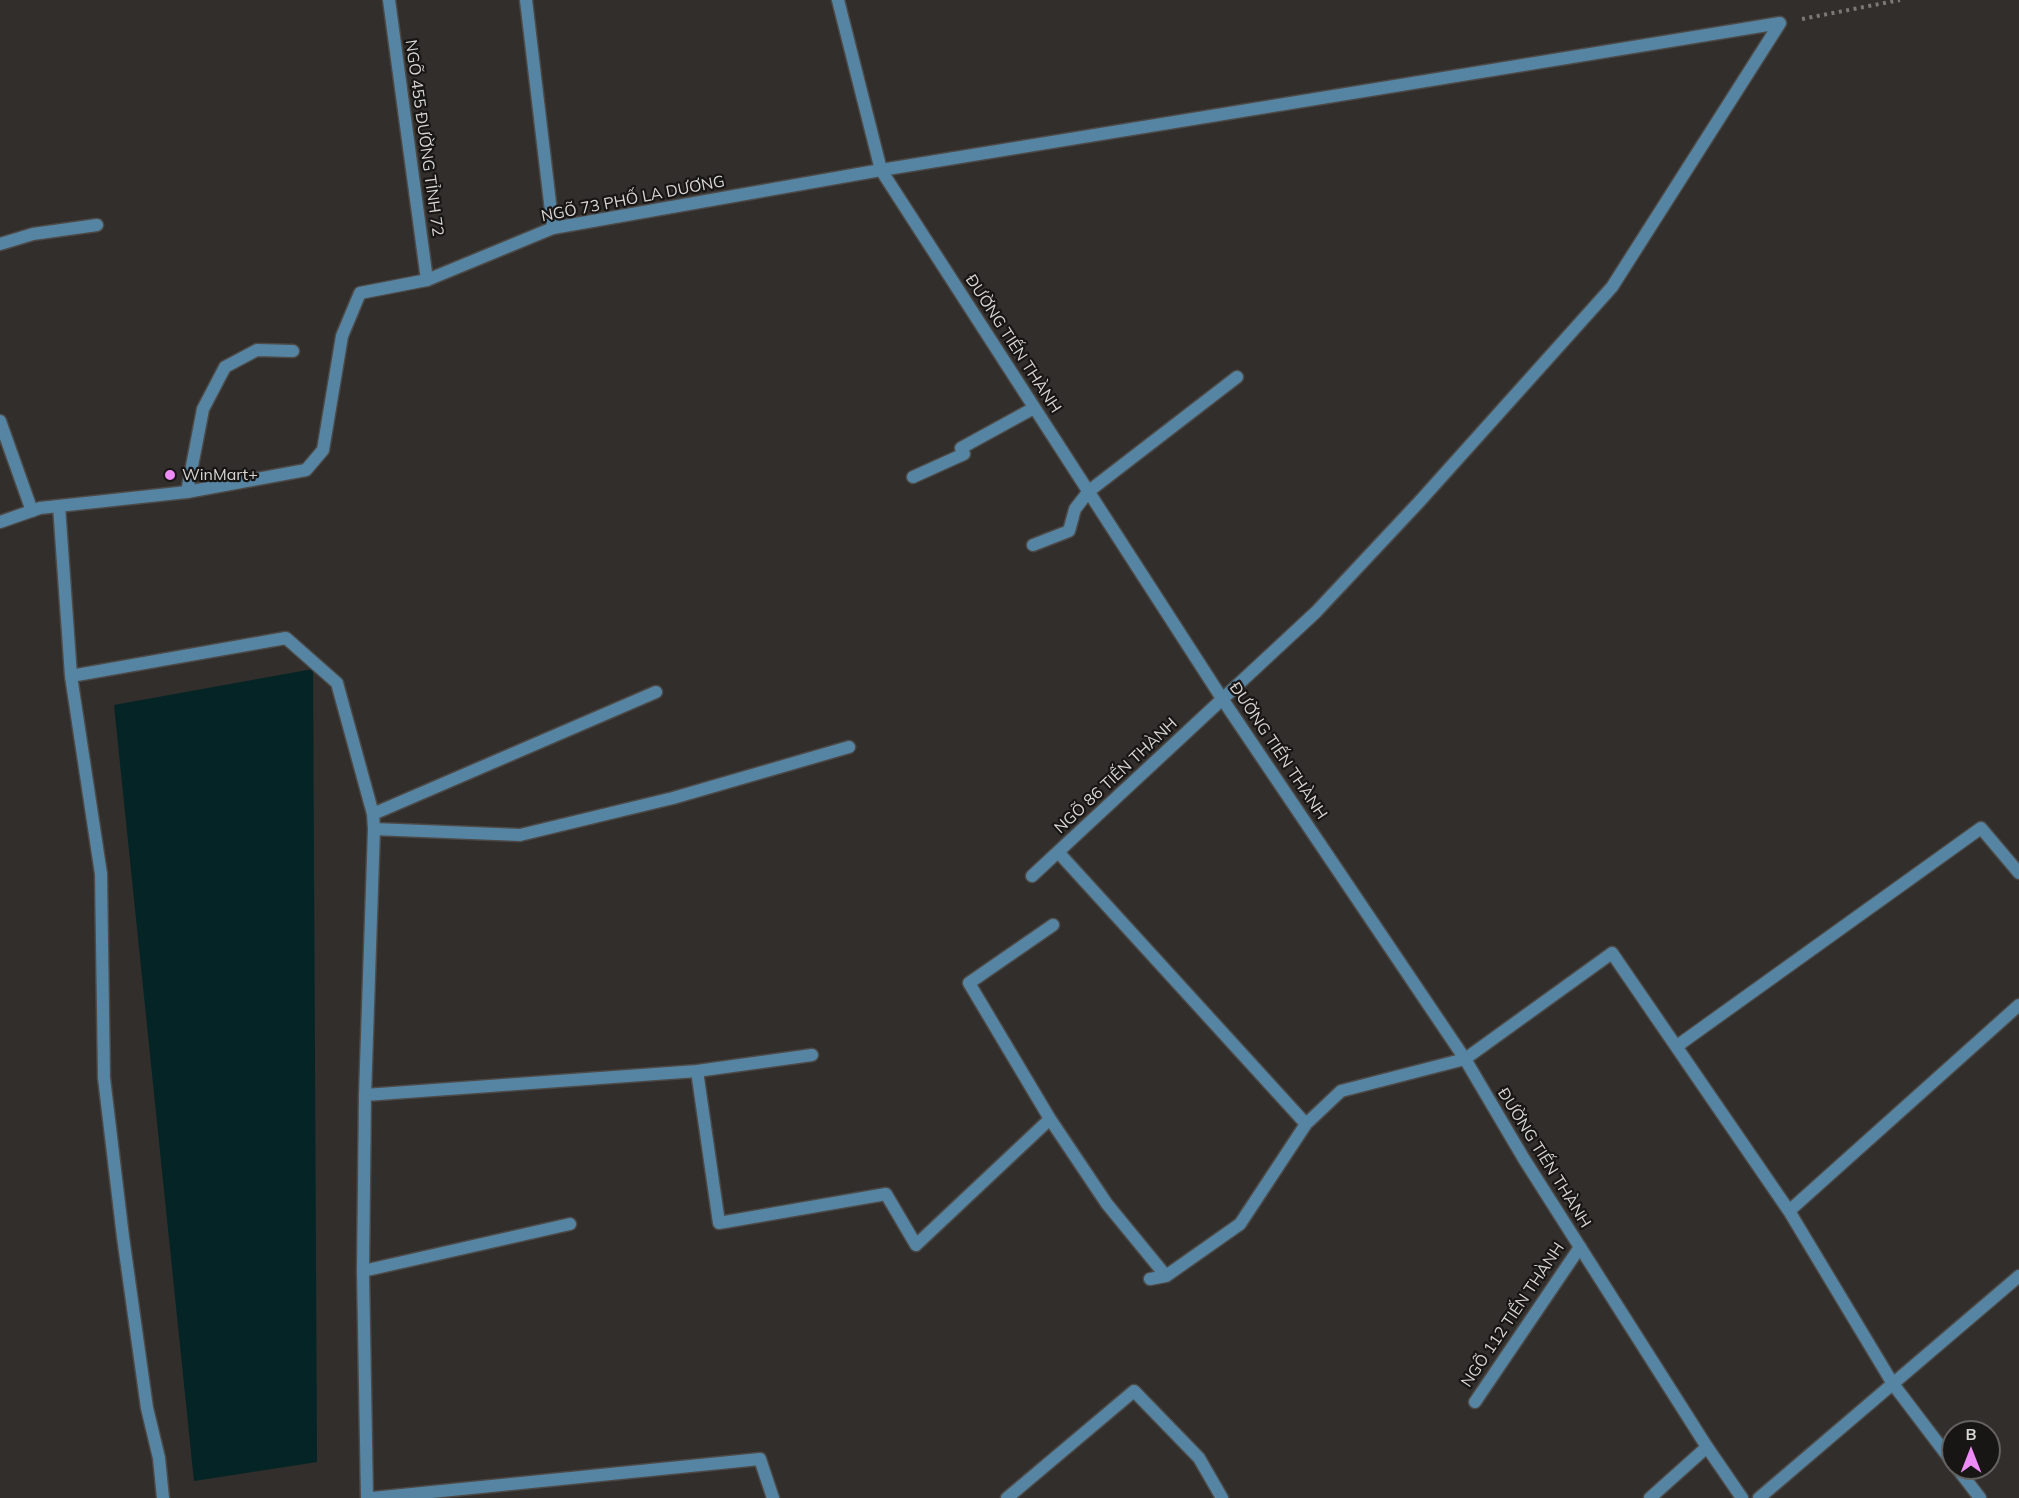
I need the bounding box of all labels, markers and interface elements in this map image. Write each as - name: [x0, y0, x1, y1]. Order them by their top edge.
- street label: NGÕ 455 ĐƯỜNG TỈNH 72: [401, 38, 447, 238]
- street label: NGÕ 73 PHỐ LA DƯƠNG: [540, 172, 726, 226]
- street label: ĐƯỜNG TIẾN THÀNH: [961, 271, 1065, 417]
- place label: WinMart+: [182, 465, 258, 485]
- marker: WinMart+: [163, 468, 177, 482]
- street label: ĐƯỜNG TIẾN THÀNH: [1225, 679, 1331, 823]
- street label: NGÕ 86 TIẾN THÀNH: [1051, 714, 1181, 838]
- street label: ĐƯỜNG TIẾN THÀNH: [1493, 1085, 1595, 1231]
- street label: NGÕ 112 TIẾN THÀNH: [1457, 1239, 1569, 1391]
- north arrow: [1941, 1420, 2001, 1480]
- text: B: [1965, 1424, 1977, 1444]

